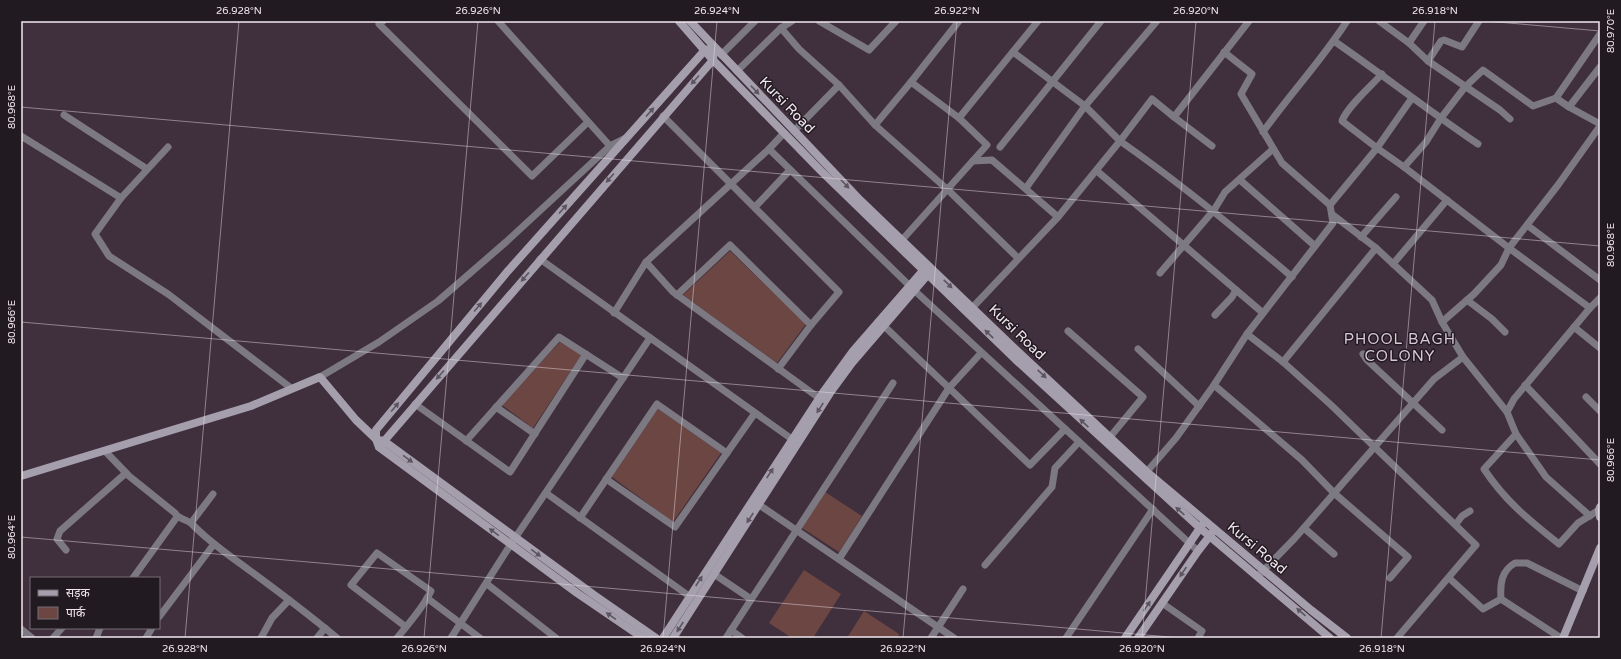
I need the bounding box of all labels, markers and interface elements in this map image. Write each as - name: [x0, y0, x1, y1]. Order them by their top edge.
- text: 26.928°N: [216, 5, 262, 17]
- text: 26.926°N: [455, 5, 501, 17]
- text: 26.924°N: [694, 5, 740, 17]
- text: 26.922°N: [934, 5, 980, 17]
- text: 26.920°N: [1173, 5, 1219, 17]
- text: 26.918°N: [1412, 5, 1458, 17]
- text: 80.970°E: [1605, 9, 1617, 53]
- street label: Kursi Road: [756, 73, 818, 137]
- one-way arrow: [690, 75, 700, 85]
- text: 80.968°E: [6, 85, 18, 129]
- one-way arrow: [750, 85, 760, 95]
- one-way arrow: [645, 106, 654, 117]
- one-way arrow: [605, 173, 614, 183]
- one-way arrow: [840, 179, 850, 189]
- one-way arrow: [559, 204, 568, 214]
- text: 80.968°E: [1605, 223, 1617, 267]
- one-way arrow: [520, 271, 529, 282]
- one-way arrow: [943, 279, 953, 289]
- text: 80.966°E: [6, 300, 18, 344]
- street label: Kursi Road: [985, 301, 1049, 363]
- one-way arrow: [474, 302, 483, 312]
- one-way arrow: [984, 329, 994, 339]
- district label: PHOOL BAGH COLONY: [1344, 330, 1456, 365]
- one-way arrow: [435, 370, 445, 380]
- one-way arrow: [1037, 370, 1047, 379]
- one-way arrow: [391, 402, 400, 413]
- one-way arrow: [817, 402, 824, 414]
- one-way arrow: [1079, 418, 1089, 428]
- text: 80.966°E: [1605, 438, 1617, 482]
- one-way arrow: [403, 455, 414, 464]
- one-way arrow: [766, 467, 774, 478]
- one-way arrow: [1175, 506, 1185, 515]
- one-way arrow: [746, 513, 754, 523]
- text: 80.964°E: [6, 515, 18, 559]
- street label: Kursi Road: [1224, 518, 1290, 578]
- one-way arrow: [489, 528, 499, 536]
- one-way arrow: [530, 549, 541, 557]
- one-way arrow: [1179, 567, 1187, 577]
- one-way arrow: [695, 576, 703, 587]
- legend: [30, 577, 160, 629]
- text: सड़क: [66, 586, 91, 600]
- one-way arrow: [1143, 600, 1150, 612]
- text: पार्क: [66, 606, 86, 620]
- one-way arrow: [1296, 608, 1306, 617]
- one-way arrow: [605, 612, 616, 620]
- one-way arrow: [676, 621, 683, 633]
- text: 26.928°N: [162, 643, 208, 655]
- text: 26.926°N: [401, 643, 447, 655]
- text: 26.924°N: [640, 643, 686, 655]
- text: 26.922°N: [880, 643, 926, 655]
- text: 26.920°N: [1119, 643, 1165, 655]
- text: 26.918°N: [1359, 643, 1405, 655]

